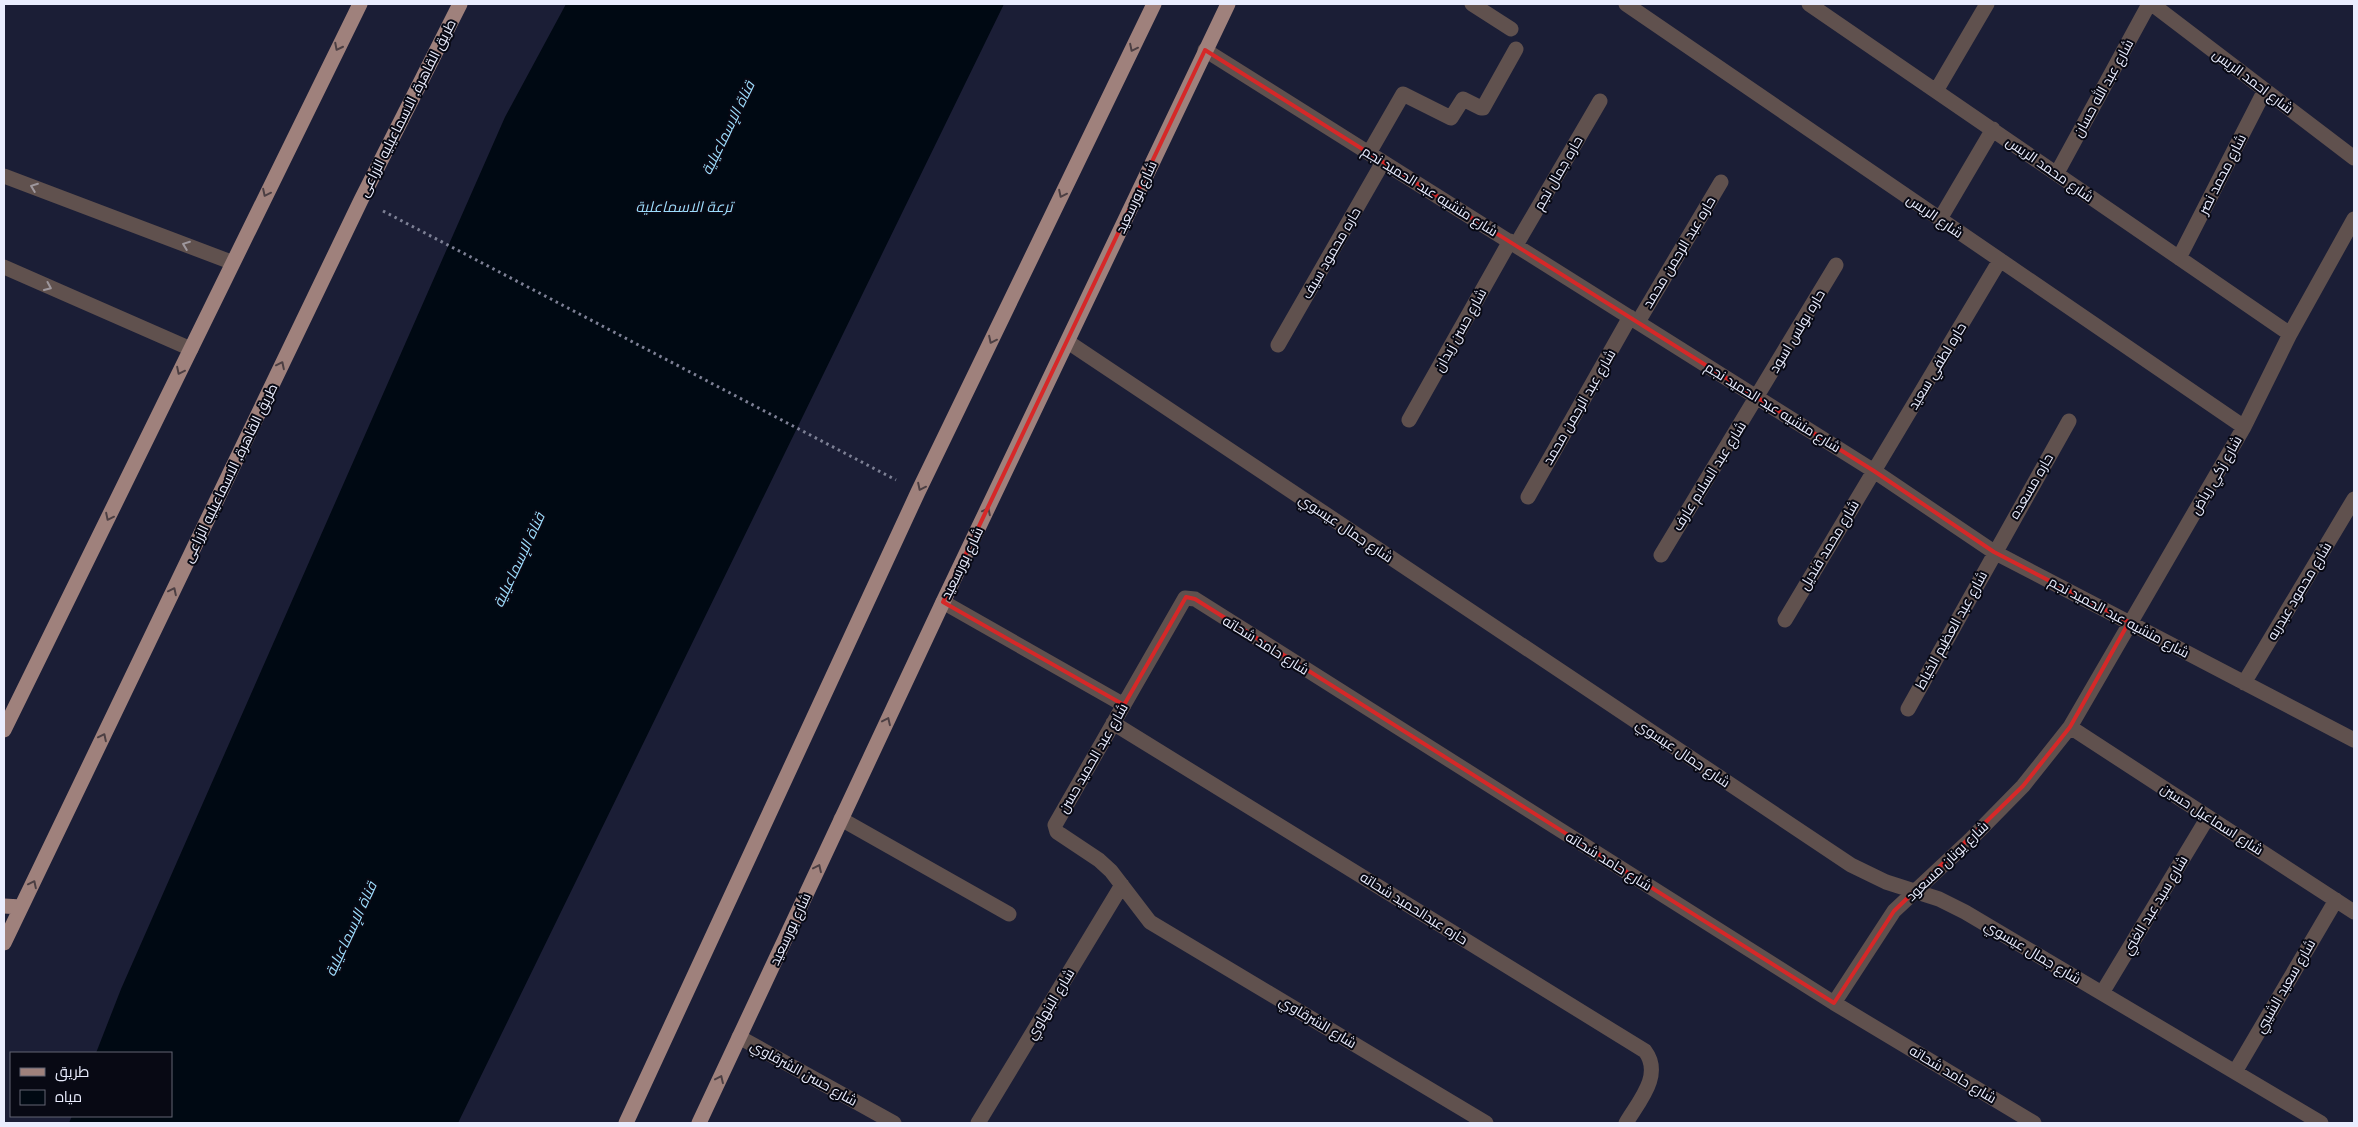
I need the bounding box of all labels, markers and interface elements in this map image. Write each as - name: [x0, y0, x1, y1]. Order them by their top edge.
- street label: طريق القاهرة, الاسماعيليه الزراعى: [353, 16, 460, 200]
- street label: شارع عبد الله حسان: [2068, 35, 2137, 140]
- one-way arrow: [334, 42, 344, 51]
- one-way arrow: [1129, 43, 1139, 52]
- street label: شارع احمد الريس: [2209, 44, 2298, 117]
- water label: قناة الإسماعيلية: [696, 76, 760, 178]
- street label: شارع محمد نصر: [2193, 130, 2250, 218]
- street label: شارع محمد الريس: [2003, 131, 2098, 206]
- street label: حاره جمال نجم: [1529, 132, 1587, 214]
- street label: شارع منشيه عبد الحميد نجم: [1358, 141, 1502, 241]
- street label: شارع بورسعيد: [1110, 157, 1161, 236]
- one-way arrow: [30, 183, 39, 193]
- one-way arrow: [262, 188, 272, 197]
- one-way arrow: [1058, 189, 1069, 198]
- street label: شارع الريس: [1903, 189, 1967, 242]
- street label: حاره عبد الرحمن محمد: [1638, 192, 1719, 311]
- water label: ترعة الاسماعلية: [635, 196, 736, 216]
- street label: حاره محمود سيف: [1297, 203, 1365, 302]
- one-way arrow: [182, 241, 191, 251]
- one-way arrow: [43, 280, 52, 291]
- street label: شارع حسن زيدان: [1429, 285, 1490, 375]
- street label: حاره بولس اسود: [1764, 286, 1829, 376]
- street label: حاره لطفي سعيد: [1903, 319, 1973, 414]
- one-way arrow: [987, 335, 998, 344]
- street label: شارع عبد الرحمن محمد: [1538, 345, 1619, 468]
- street label: شارع منشيه عبد الحميد نجم: [1701, 357, 1845, 457]
- one-way arrow: [275, 362, 285, 371]
- one-way arrow: [176, 366, 186, 375]
- street label: طريق القاهرة, الاسماعيليه الزراعى: [178, 380, 281, 566]
- street label: شارع عبد السلام عارف: [1667, 417, 1751, 535]
- street label: شارع زكي رياض: [2185, 432, 2248, 519]
- street label: حاره مسعده: [2004, 449, 2057, 522]
- one-way arrow: [917, 481, 927, 490]
- street label: شارع جمال عيسوي: [1294, 489, 1397, 569]
- street label: شارع محمد قنديل: [1794, 496, 1863, 593]
- one-way arrow: [981, 507, 991, 516]
- water label: قناة الإسماعيلية: [487, 508, 550, 611]
- one-way arrow: [105, 512, 115, 521]
- street label: شارع بورسعيد: [936, 523, 987, 602]
- street label: شارع محمود عبدربه: [2262, 538, 2335, 643]
- street label: شارع عبد العظيم الخياط: [1910, 567, 1992, 693]
- street label: شارع منشيه عبد الحميد نجم: [2045, 571, 2193, 663]
- one-way arrow: [167, 587, 177, 596]
- street label: شارع حامد شحاته: [1219, 610, 1313, 679]
- street label: شارع عبد الحميد حسن: [1053, 699, 1132, 816]
- street label: شارع جمال عيسوي: [1631, 714, 1734, 794]
- one-way arrow: [881, 717, 891, 726]
- one-way arrow: [97, 733, 107, 742]
- street label: شارع اسماعيل حسين: [2157, 778, 2267, 859]
- street label: شارع يونان مسعود: [1901, 816, 1992, 905]
- street label: شارع حامد شحاته: [1562, 826, 1656, 895]
- street label: شارع سيد عبد الغني: [2117, 852, 2194, 959]
- one-way arrow: [812, 864, 822, 873]
- street label: حاره عبدالحميد شحاته: [1357, 867, 1472, 948]
- water label: قناة الإسماعيلية: [319, 877, 382, 980]
- one-way arrow: [26, 880, 37, 889]
- street label: شارع بورسعيد: [764, 889, 815, 968]
- street label: شارع جمال عيسوي: [1980, 915, 2085, 991]
- street label: شارع سعيد الشيبي: [2250, 935, 2322, 1038]
- street label: شارع البنهاوي: [1021, 965, 1081, 1044]
- street label: شارع الشرقاوي: [1275, 991, 1360, 1055]
- street label: شارع حسن الشرقاوي: [746, 1035, 861, 1113]
- street label: شارع حامد شحاته: [1906, 1040, 2000, 1107]
- legend: [10, 1052, 172, 1117]
- text: طريق: [55, 1061, 89, 1082]
- one-way arrow: [713, 1075, 724, 1084]
- text: مياه: [55, 1086, 82, 1106]

